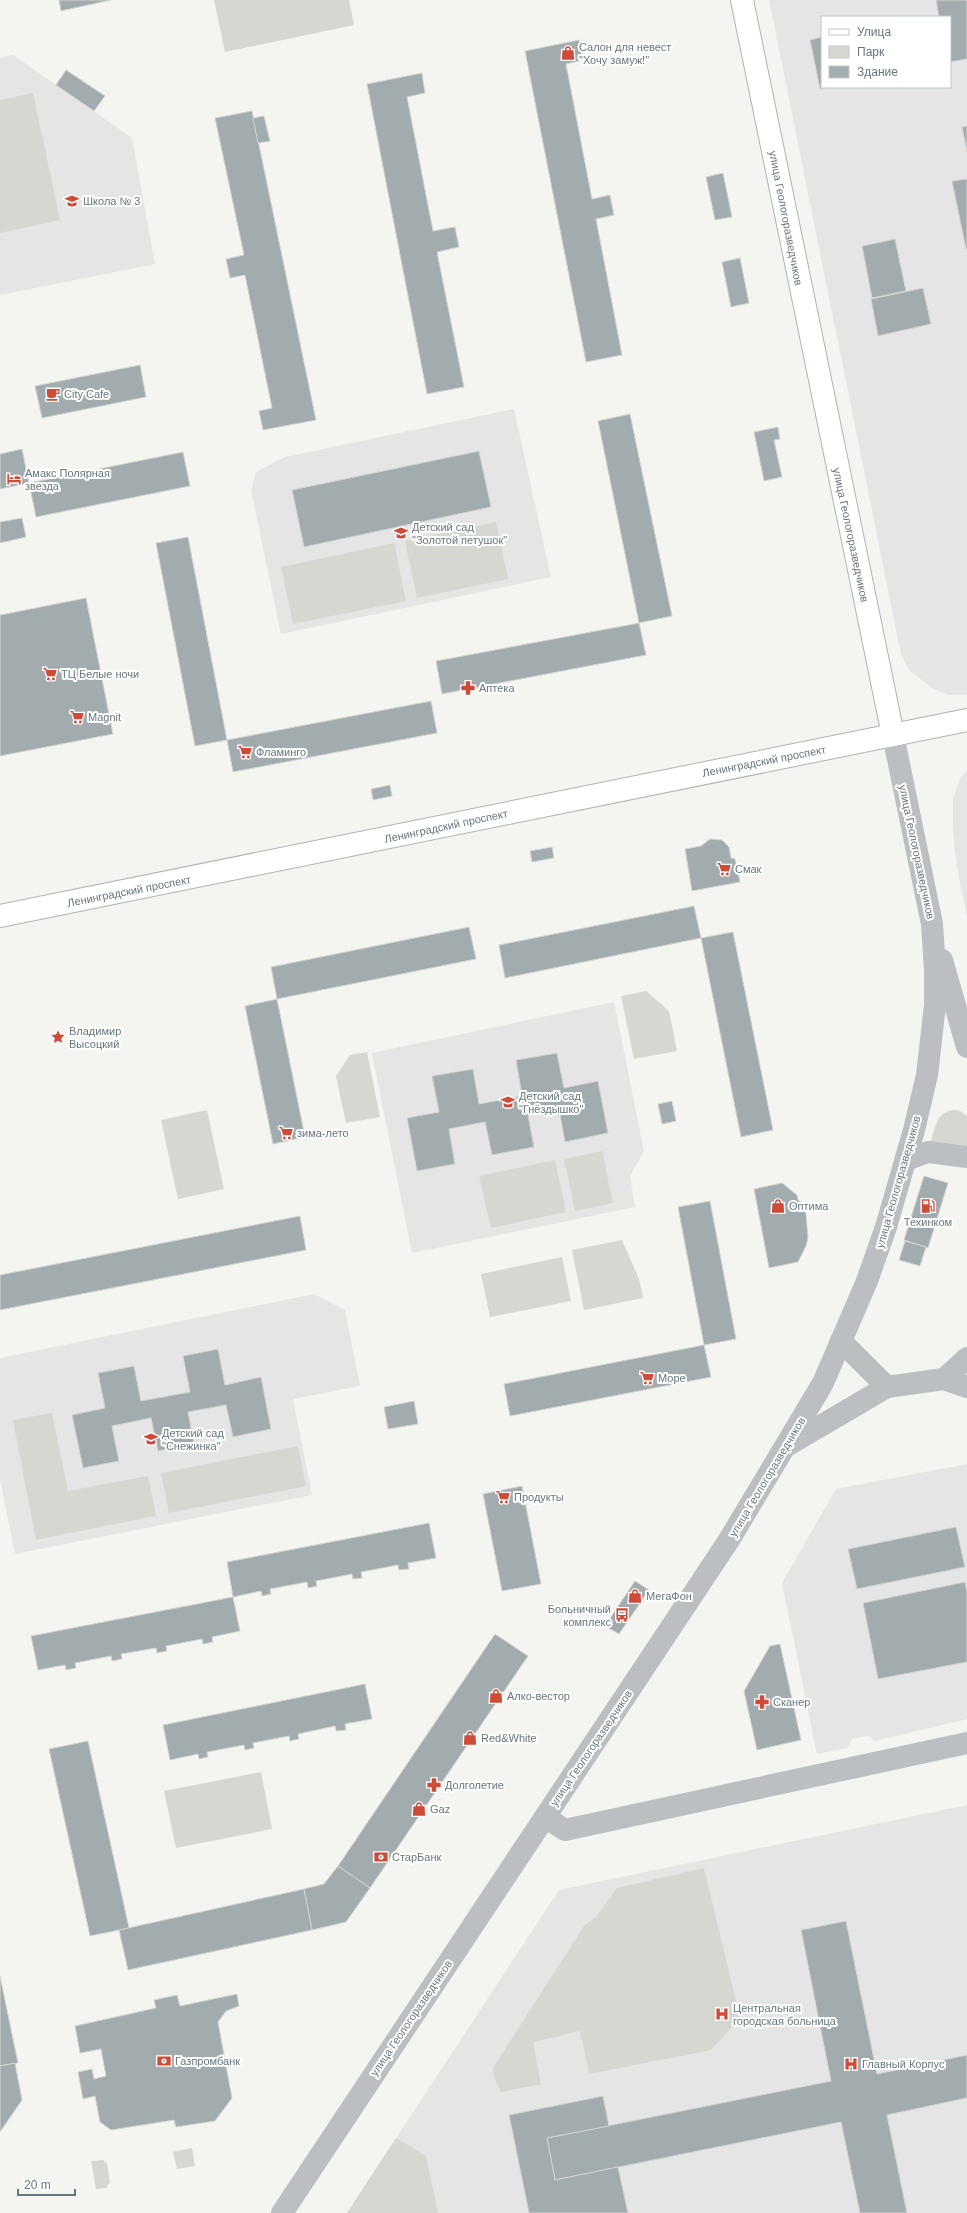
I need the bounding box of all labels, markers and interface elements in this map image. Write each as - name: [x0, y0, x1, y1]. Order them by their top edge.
- legend: [821, 16, 951, 88]
- text: Улица: [857, 25, 891, 39]
- place label: Салон для невест "Хочу замуж!": [579, 41, 671, 66]
- shop icon: Салон для невест "Хочу замуж!": [560, 45, 576, 61]
- text: Парк: [857, 45, 885, 59]
- text: Здание: [857, 65, 898, 79]
- street label: улица Геологоразведчиков: [767, 150, 805, 287]
- school or university icon: Школа № 3: [64, 193, 80, 209]
- place label: Школа № 3: [83, 195, 140, 207]
- cafe icon: City Cafe: [45, 386, 61, 402]
- place label: City Cafe: [64, 388, 109, 400]
- place label: Амакс Полярная звезда: [25, 467, 110, 492]
- street label: улица Геологоразведчиков: [831, 467, 871, 603]
- hotel icon: Амакс Полярная звезда: [6, 471, 22, 487]
- place label: Детский сад "Золотой петушок": [412, 521, 507, 546]
- school or university icon: Детский сад "Золотой петушок": [393, 525, 409, 541]
- supermarket icon: ТЦ Белые ночи: [42, 666, 58, 682]
- place label: ТЦ Белые ночи: [61, 668, 139, 680]
- pharmacy icon: Аптека: [460, 680, 476, 696]
- place label: Аптека: [479, 682, 515, 694]
- supermarket icon: Magnit: [69, 709, 85, 725]
- place label: Magnit: [88, 711, 121, 723]
- street label: Ленинградский проспект: [701, 743, 827, 779]
- supermarket icon: Фламинго: [237, 744, 253, 760]
- place label: Фламинго: [256, 746, 306, 758]
- street label: улица Геологоразведчиков: [897, 784, 937, 920]
- street label: Ленинградский проспект: [383, 807, 509, 845]
- supermarket icon: Смак: [716, 861, 732, 877]
- place label: Смак: [735, 863, 762, 875]
- street label: Ленинградский проспект: [66, 873, 192, 909]
- place label: Владимир Высоцкий: [69, 1025, 121, 1050]
- place icon: Владимир Высоцкий: [50, 1029, 66, 1045]
- place label: Детский сад "Гнёздышко": [519, 1090, 583, 1115]
- school or university icon: Детский сад "Гнёздышко": [500, 1094, 516, 1110]
- street label: улица Геологоразведчиков: [873, 1114, 923, 1250]
- supermarket icon: зима-лето: [278, 1125, 294, 1141]
- place label: зима-лето: [297, 1127, 349, 1139]
- shop icon: Оптима: [770, 1198, 786, 1214]
- fuel station icon: Техинком: [920, 1198, 936, 1214]
- place label: Оптима: [789, 1200, 829, 1212]
- place label: Техинком: [904, 1216, 952, 1228]
- supermarket icon: Море: [639, 1370, 655, 1386]
- place label: Море: [658, 1372, 686, 1384]
- street label: улица Геологоразведчиков: [727, 1415, 807, 1539]
- place label: Детский сад "Снежинка": [162, 1427, 224, 1452]
- school or university icon: Детский сад "Снежинка": [143, 1431, 159, 1447]
- supermarket icon: Продукты: [495, 1489, 511, 1505]
- place label: Продукты: [514, 1491, 564, 1503]
- shop icon: МегаФон: [627, 1588, 643, 1604]
- place label: МегаФон: [646, 1590, 692, 1602]
- place label: Больничный комплекс: [548, 1603, 611, 1628]
- bus stop icon: Больничный комплекс: [614, 1607, 630, 1623]
- shop icon: Алко-вестор: [488, 1688, 504, 1704]
- street label: улица Геологоразведчиков: [548, 1688, 634, 1808]
- place label: Алко-вестор: [507, 1690, 570, 1702]
- pharmacy icon: Сканер: [754, 1694, 770, 1710]
- place label: Сканер: [773, 1696, 810, 1708]
- shop icon: Red&White: [462, 1730, 478, 1746]
- place label: Red&White: [481, 1732, 537, 1744]
- pharmacy icon: Долголетие: [426, 1777, 442, 1793]
- place label: Долголетие: [445, 1779, 504, 1791]
- shop icon: Gaz: [411, 1801, 427, 1817]
- place label: Gaz: [430, 1803, 450, 1815]
- bank icon: СтарБанк: [373, 1849, 389, 1865]
- place label: СтарБанк: [392, 1851, 442, 1863]
- street label: улица Геологоразведчиков: [368, 1958, 454, 2078]
- place label: Центральная городская больница: [733, 2002, 837, 2027]
- hospital icon: Центральная городская больница: [714, 2006, 730, 2022]
- bank icon: Газпромбанк: [156, 2053, 172, 2069]
- place label: Газпромбанк: [175, 2055, 240, 2067]
- hospital icon: Главный Корпус: [843, 2056, 859, 2072]
- place label: Главный Корпус: [862, 2058, 945, 2070]
- scale bar: [18, 2171, 75, 2197]
- text: 20 m: [24, 2178, 51, 2192]

